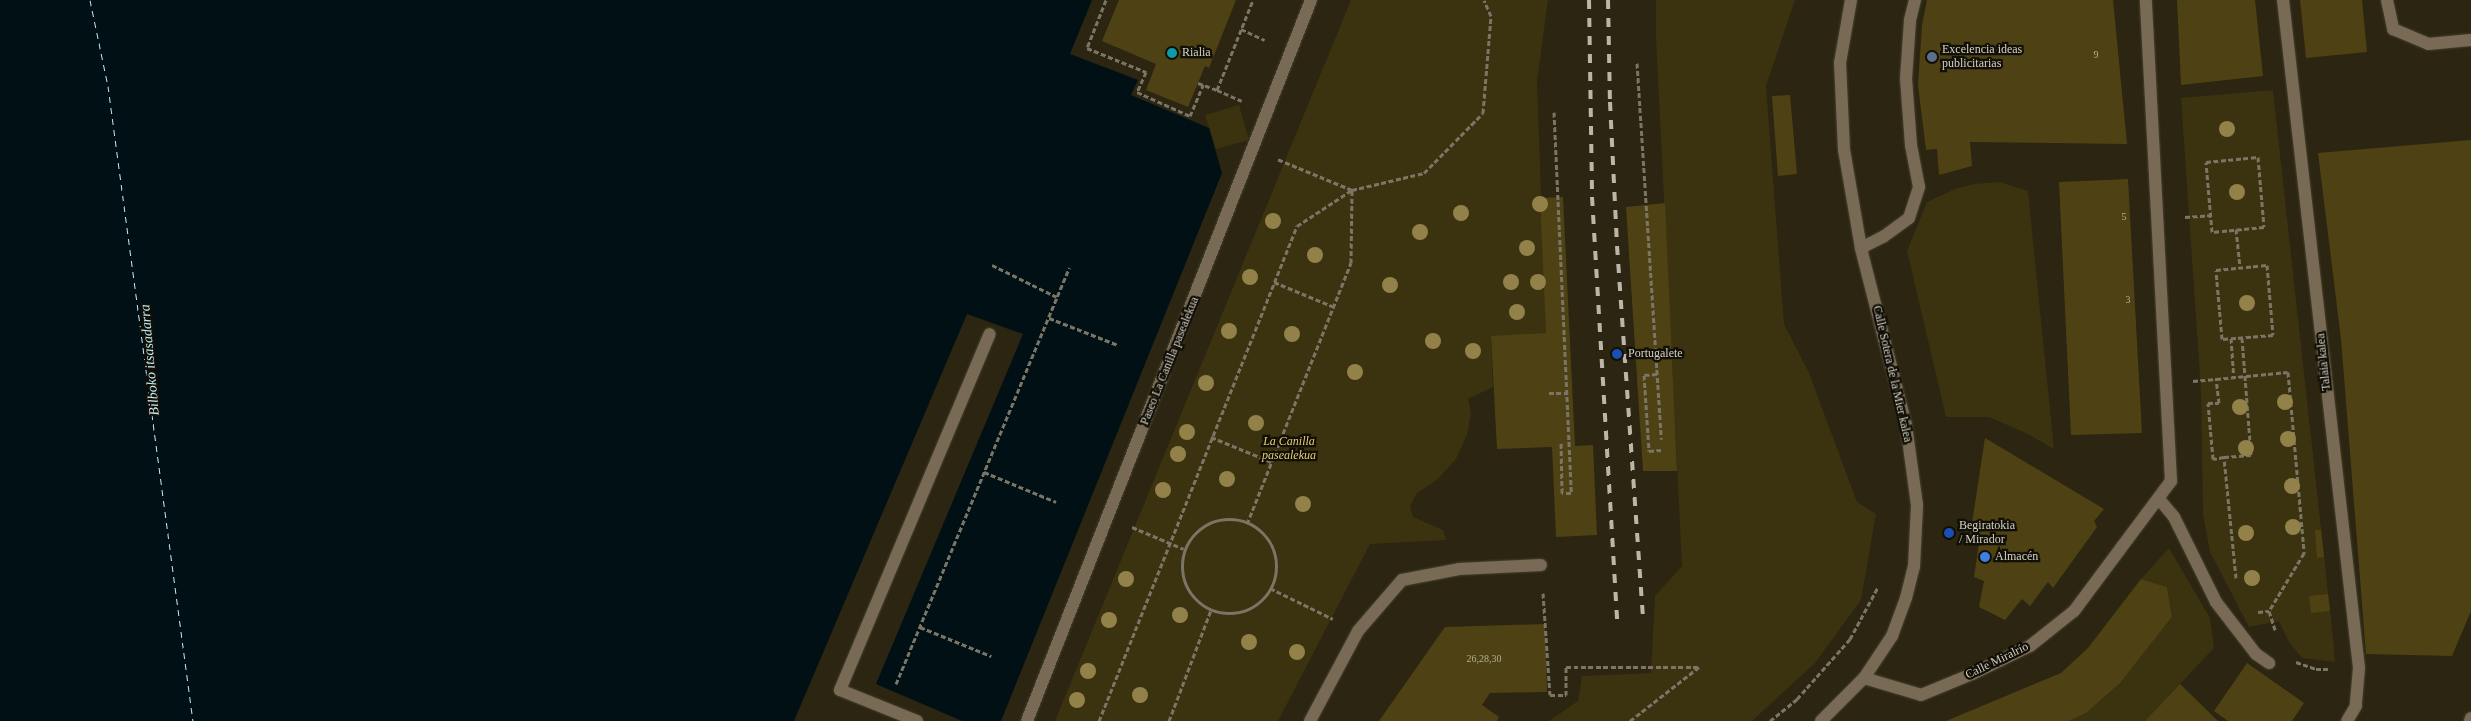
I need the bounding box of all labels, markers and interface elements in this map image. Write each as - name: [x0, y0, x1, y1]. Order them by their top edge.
- place label: Excelencia ideas publicitarias: [1942, 43, 2022, 71]
- place label: Rialia: [1182, 46, 1211, 60]
- marker: Rialia: [1166, 47, 1178, 59]
- house number: 9: [2094, 49, 2098, 61]
- marker: Excelencia ideas publicitarias: [1926, 51, 1938, 63]
- house number: 5: [2122, 211, 2126, 223]
- house number: 3: [2126, 294, 2130, 306]
- street label: Paseo La Canilla pasealekua: [1138, 295, 1202, 427]
- water label: Bilboko itsasadarra: [137, 304, 163, 416]
- street label: Calle Sotera de la Mier kalea: [1869, 304, 1915, 444]
- street label: Talaia kalea: [2314, 333, 2334, 391]
- marker: Portugalete: [1610, 347, 1624, 361]
- place label: Portugalete: [1628, 347, 1683, 361]
- park label: La Canilla pasealekua: [1262, 435, 1316, 463]
- place label: Begiratokia / Mirador: [1959, 519, 2015, 547]
- marker: Begiratokia / Mirador: [1943, 527, 1955, 539]
- place label: Almacén: [1995, 550, 2038, 564]
- marker: Almacén: [1979, 551, 1991, 563]
- street label: Calle Miralrío: [1963, 640, 2031, 682]
- house number: 26,28,30: [1466, 653, 1502, 665]

